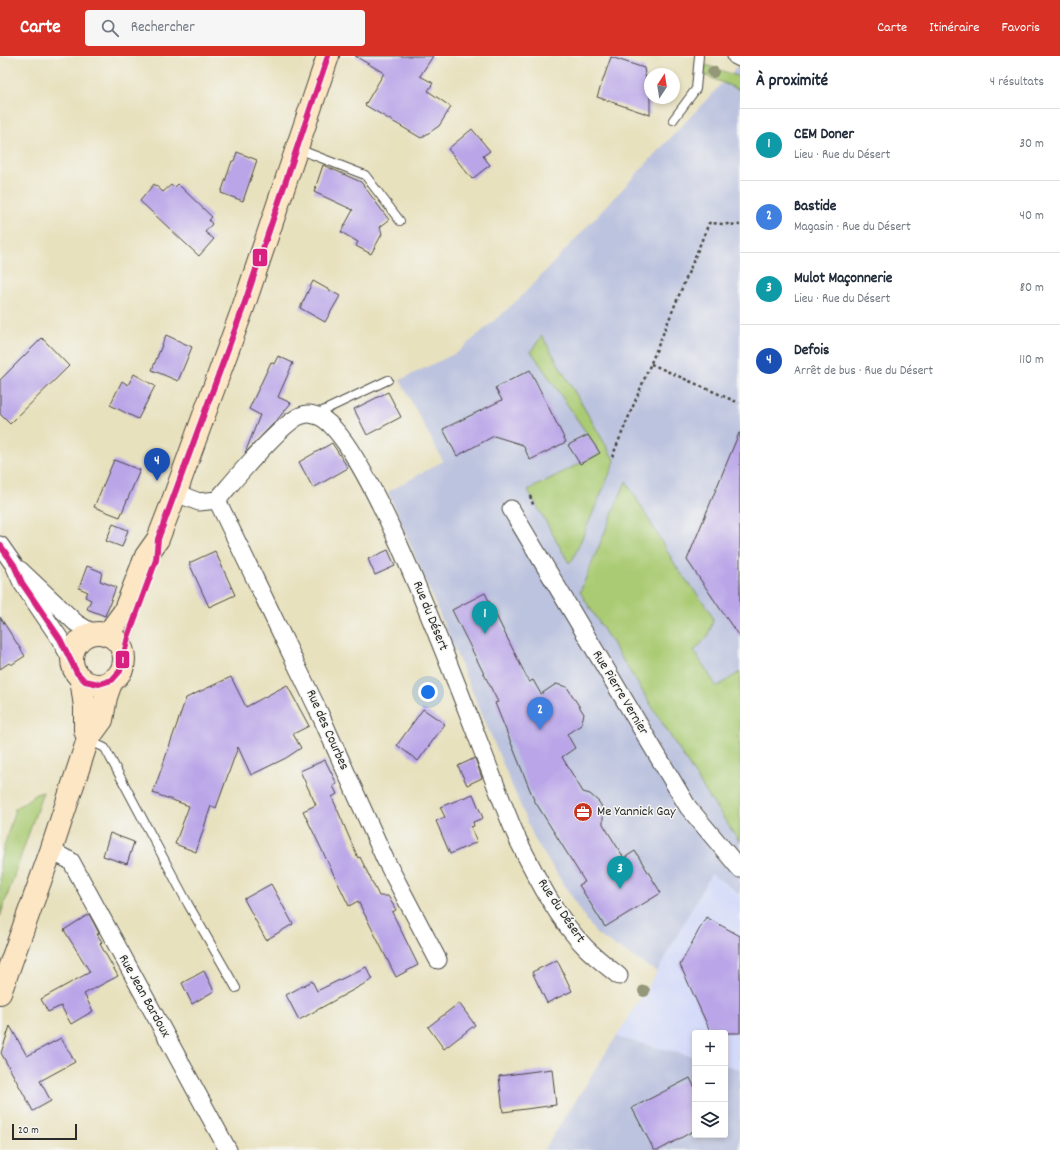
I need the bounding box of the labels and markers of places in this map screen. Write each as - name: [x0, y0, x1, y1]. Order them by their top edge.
- pin: 4: [144, 448, 170, 481]
- pin: 1: [472, 601, 498, 634]
- pin: 2: [527, 697, 553, 730]
- office icon: Me Yannick Gay: [572, 801, 594, 823]
- place label: Me Yannick Gay: [597, 802, 676, 822]
- pin: 3: [607, 856, 633, 889]

